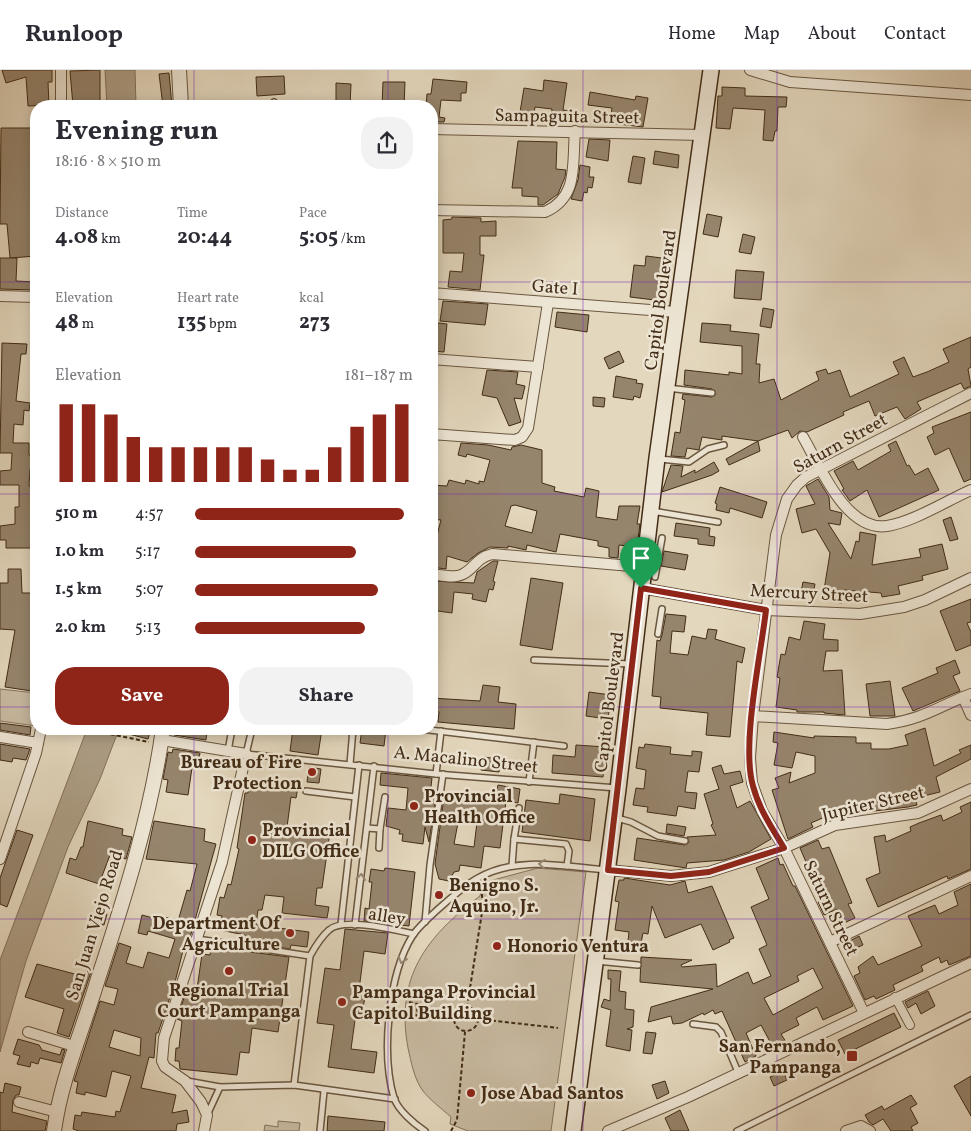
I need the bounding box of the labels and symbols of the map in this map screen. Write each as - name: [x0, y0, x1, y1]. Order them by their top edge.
- street label: Sampaguita Street: [494, 104, 640, 131]
- street label: Capitol Boulevard: [639, 228, 684, 372]
- street label: Gate I: [531, 274, 579, 303]
- street label: Saturn Street: [789, 408, 892, 480]
- pin: [620, 537, 662, 588]
- street label: Mercury Street: [749, 579, 869, 610]
- street label: Capitol Boulevard: [589, 630, 632, 774]
- street label: A. Macalino Street: [392, 740, 539, 781]
- place label: Bureau of Fire Protection: [180, 751, 302, 797]
- marker: Bureau of Fire Protection: [306, 766, 318, 778]
- street label: Jupiter Street: [819, 780, 927, 828]
- place label: Provincial Health Office: [424, 785, 535, 831]
- marker: Provincial Health Office: [408, 800, 420, 812]
- place label: Provincial DILG Office: [262, 819, 359, 865]
- marker: Provincial DILG Office: [246, 834, 258, 846]
- street label: San Juan Viejo Road: [61, 847, 130, 1004]
- street label: Saturn Street: [796, 856, 864, 961]
- one-way arrow: [537, 859, 545, 870]
- one-way arrow: [355, 873, 366, 881]
- place label: Benigno S. Aquino, Jr.: [449, 874, 539, 920]
- marker: Benigno S. Aquino, Jr.: [433, 889, 445, 901]
- street label: alley: [366, 902, 408, 933]
- place label: Department Of Agriculture: [152, 912, 282, 958]
- marker: Department Of Agriculture: [284, 927, 296, 939]
- place label: Honorio Ventura: [507, 935, 649, 960]
- marker: Honorio Ventura: [491, 940, 503, 952]
- one-way arrow: [398, 955, 408, 963]
- marker: Regional Trial Court Pampanga: [223, 965, 235, 977]
- place label: Regional Trial Court Pampanga: [157, 979, 301, 1025]
- place label: Pampanga Provincial Capitol Building: [352, 981, 536, 1027]
- marker: Pampanga Provincial Capitol Building: [336, 996, 348, 1008]
- place label: San Fernando, Pampanga: [719, 1035, 841, 1081]
- marker: San Fernando, Pampanga: [845, 1049, 859, 1063]
- place label: Jose Abad Santos: [480, 1082, 624, 1107]
- marker: Jose Abad Santos: [465, 1087, 477, 1099]

